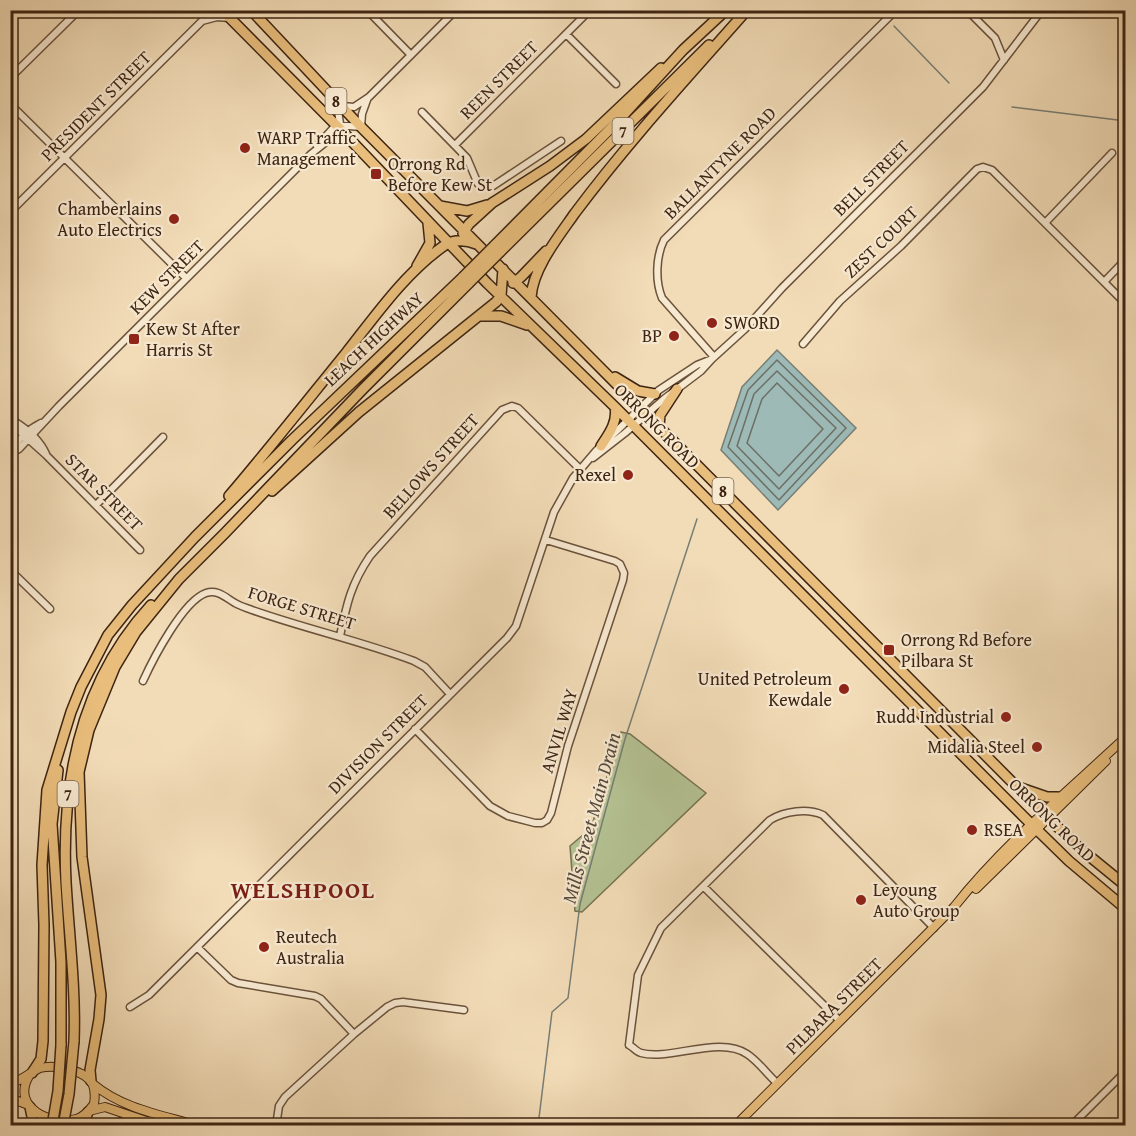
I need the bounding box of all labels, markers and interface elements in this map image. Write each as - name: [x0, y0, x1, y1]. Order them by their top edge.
- street label: REEN STREET: [453, 34, 544, 125]
- street label: PRESIDENT STREET: [34, 44, 157, 167]
- road number: 8: [326, 88, 346, 114]
- street label: BALLANTYNE ROAD: [657, 100, 782, 225]
- road number: 7: [612, 118, 634, 144]
- place label: WARP Traffic Management: [257, 124, 357, 172]
- street label: BELL STREET: [826, 133, 915, 222]
- marker: WARP Traffic Management: [238, 141, 252, 155]
- place label: Orrong Rd Before Kew St: [388, 150, 493, 198]
- marker: Orrong Rd Before Kew St: [369, 167, 383, 181]
- place label: Chamberlains Auto Electrics: [57, 195, 162, 243]
- street label: ZEST COURT: [837, 199, 924, 284]
- marker: Chamberlains Auto Electrics: [167, 212, 181, 226]
- street label: KEW STREET: [123, 233, 210, 320]
- street label: LEACH HIGHWAY: [318, 285, 430, 392]
- place label: SWORD: [724, 309, 780, 336]
- place label: Kew St After Harris St: [146, 315, 240, 363]
- marker: SWORD: [705, 316, 719, 330]
- place label: BP: [642, 322, 662, 349]
- marker: BP: [667, 329, 681, 343]
- marker: Kew St After Harris St: [127, 332, 141, 346]
- street label: ORRONG ROAD: [608, 377, 706, 475]
- street label: BELLOWS STREET: [376, 407, 485, 524]
- street label: STAR STREET: [59, 447, 149, 537]
- place label: Rexel: [575, 461, 616, 488]
- marker: Rexel: [621, 468, 635, 482]
- road number: 8: [712, 478, 734, 504]
- street label: FORGE STREET: [245, 578, 359, 637]
- place label: Orrong Rd Before Pilbara St: [901, 626, 1032, 674]
- marker: Orrong Rd Before Pilbara St: [882, 643, 896, 657]
- place label: United Petroleum Kewdale: [698, 665, 832, 713]
- marker: United Petroleum Kewdale: [837, 682, 851, 696]
- street label: ANVIL WAY: [533, 685, 584, 776]
- street label: DIVISION STREET: [321, 687, 434, 800]
- place label: Rudd Industrial: [876, 703, 994, 730]
- marker: Rudd Industrial: [999, 710, 1013, 724]
- water label: Mills Street Main Drain: [554, 729, 627, 907]
- place label: Midalia Steel: [927, 733, 1025, 760]
- marker: Midalia Steel: [1030, 740, 1044, 754]
- street label: ORRONG ROAD: [1003, 771, 1102, 868]
- road number: 7: [58, 781, 78, 807]
- place label: RSEA: [984, 816, 1023, 843]
- marker: RSEA: [965, 823, 979, 837]
- district label: WELSHPOOL: [230, 872, 376, 907]
- place label: Leyoung Auto Group: [873, 876, 960, 924]
- marker: Leyoung Auto Group: [854, 893, 868, 907]
- place label: Reutech Australia: [276, 923, 345, 971]
- marker: Reutech Australia: [257, 940, 271, 954]
- street label: PILBARA STREET: [779, 951, 888, 1060]

